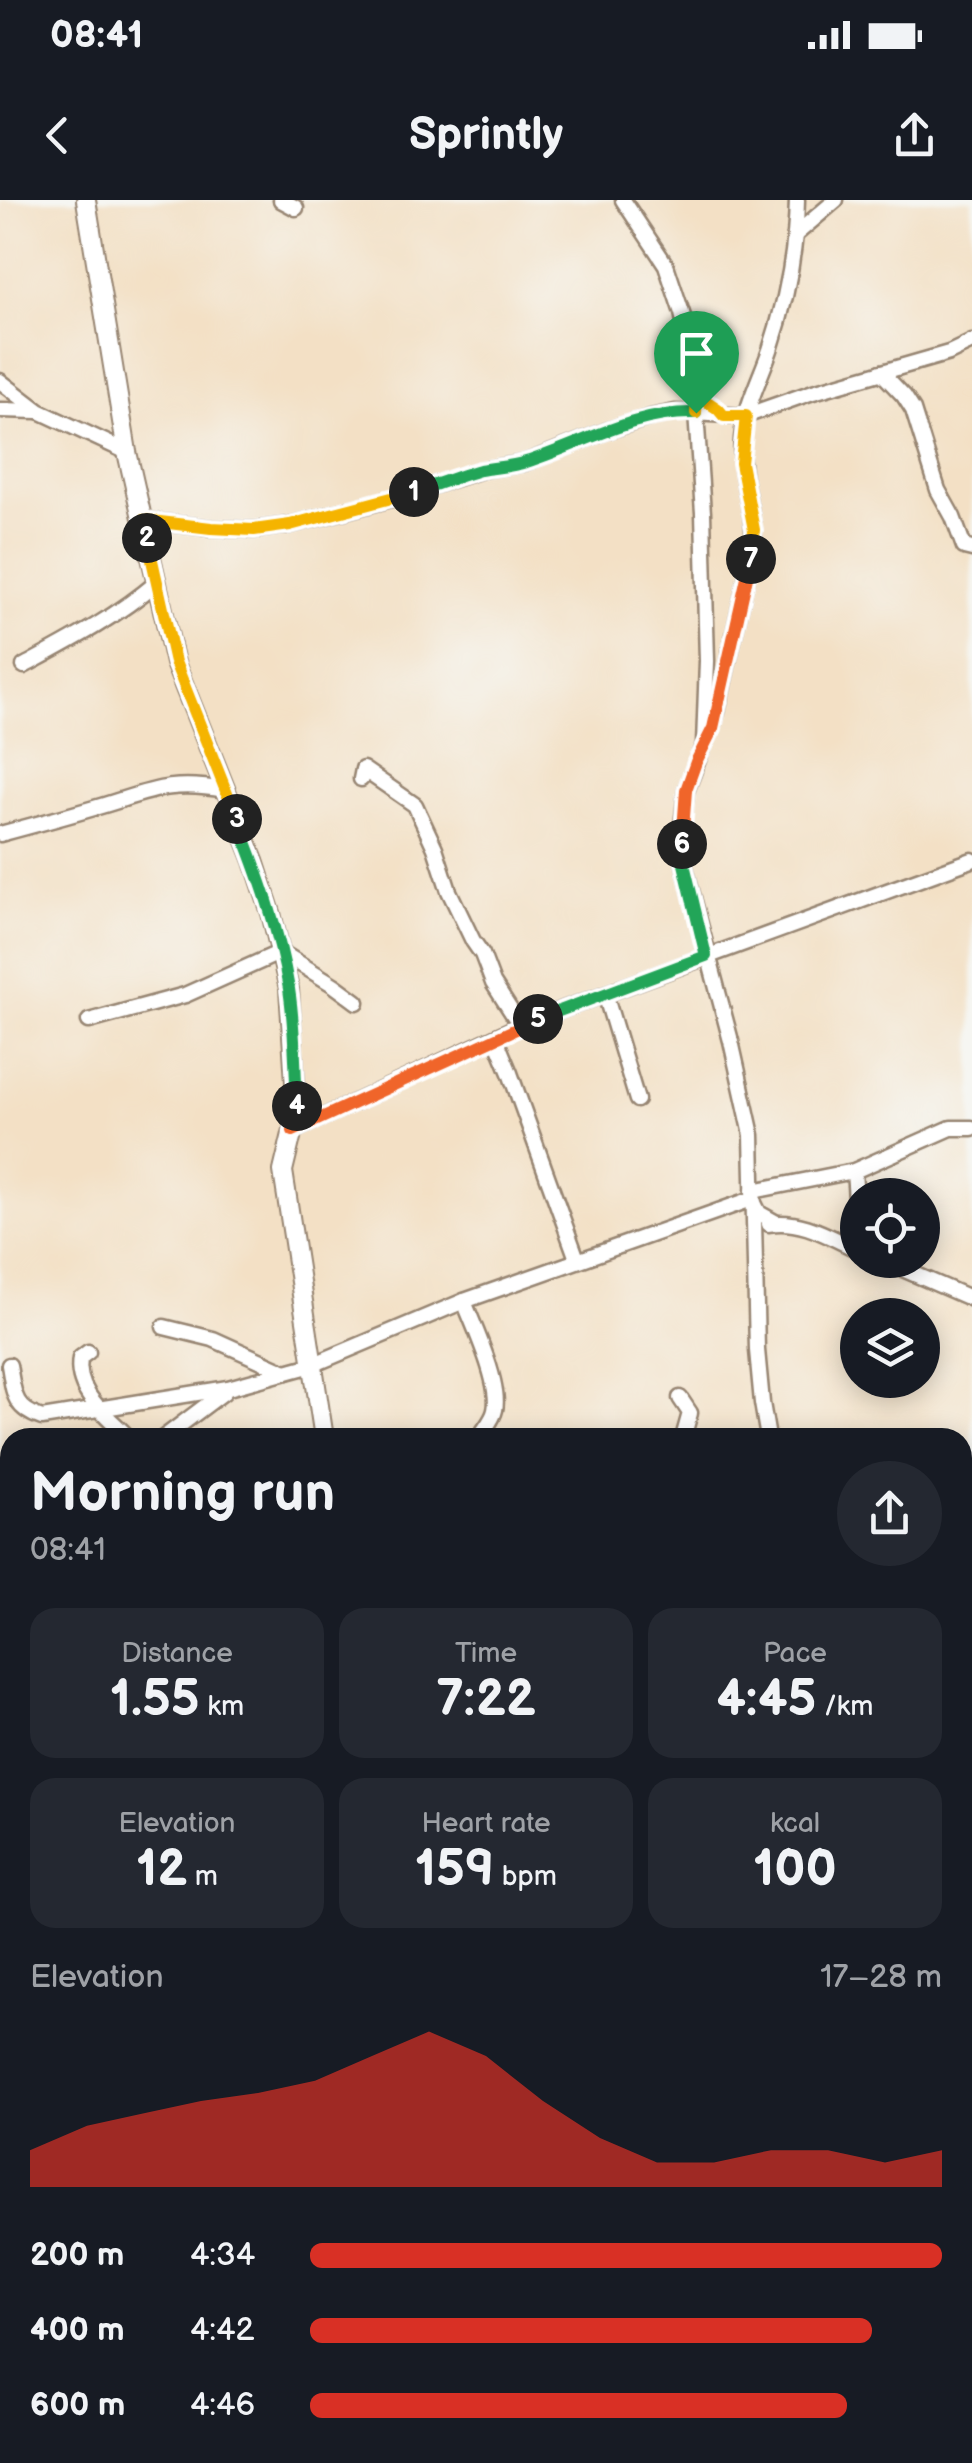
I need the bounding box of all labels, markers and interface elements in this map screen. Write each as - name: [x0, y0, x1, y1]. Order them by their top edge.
- text: 08:41: [50, 13, 143, 58]
- icon: back: [30, 108, 85, 163]
- text: Sprintly: [409, 108, 563, 163]
- icon: share: [887, 108, 942, 163]
- pin: [654, 311, 739, 414]
- icon: arrive: [669, 326, 724, 381]
- pin: 1: [389, 467, 439, 517]
- text: 1: [408, 475, 420, 508]
- pin: 2: [122, 513, 172, 563]
- text: 2: [139, 521, 155, 554]
- pin: 7: [726, 534, 776, 584]
- text: 7: [743, 542, 759, 575]
- pin: 3: [212, 794, 262, 844]
- text: 3: [229, 802, 245, 835]
- pin: 6: [657, 819, 707, 869]
- text: 6: [674, 827, 690, 860]
- pin: 5: [513, 994, 563, 1044]
- text: 5: [530, 1002, 546, 1035]
- pin: 4: [272, 1081, 322, 1131]
- text: 4: [289, 1089, 305, 1122]
- map controls: [840, 1178, 940, 1398]
- button: locate: [840, 1178, 940, 1278]
- button: layers: [840, 1298, 940, 1398]
- text: Morning run: [30, 1460, 335, 1527]
- button: share: [837, 1461, 942, 1566]
- text: 08:41: [30, 1531, 106, 1570]
- text: Distance: [121, 1637, 233, 1670]
- text: Time: [455, 1637, 517, 1670]
- text: Pace: [763, 1637, 827, 1670]
- text: 1.55: [110, 1670, 200, 1730]
- text: 7:22: [436, 1670, 536, 1730]
- text: 4:45: [717, 1670, 816, 1730]
- text: km: [200, 1690, 244, 1723]
- text: /km: [816, 1690, 873, 1723]
- text: Elevation: [119, 1807, 235, 1840]
- text: Heart rate: [421, 1807, 551, 1840]
- text: kcal: [770, 1807, 820, 1840]
- text: 12: [136, 1840, 187, 1900]
- text: 159: [415, 1840, 494, 1900]
- text: 100: [753, 1840, 837, 1900]
- text: m: [187, 1860, 218, 1893]
- text: bpm: [494, 1860, 557, 1893]
- text: Elevation: [30, 1958, 163, 1997]
- text: 17–28 m: [820, 1958, 942, 1997]
- text: 200 m: [30, 2236, 124, 2275]
- text: 4:34: [190, 2236, 255, 2275]
- text: 400 m: [30, 2311, 125, 2350]
- text: 4:42: [190, 2311, 254, 2350]
- text: 600 m: [30, 2386, 125, 2425]
- text: 4:46: [190, 2386, 255, 2425]

